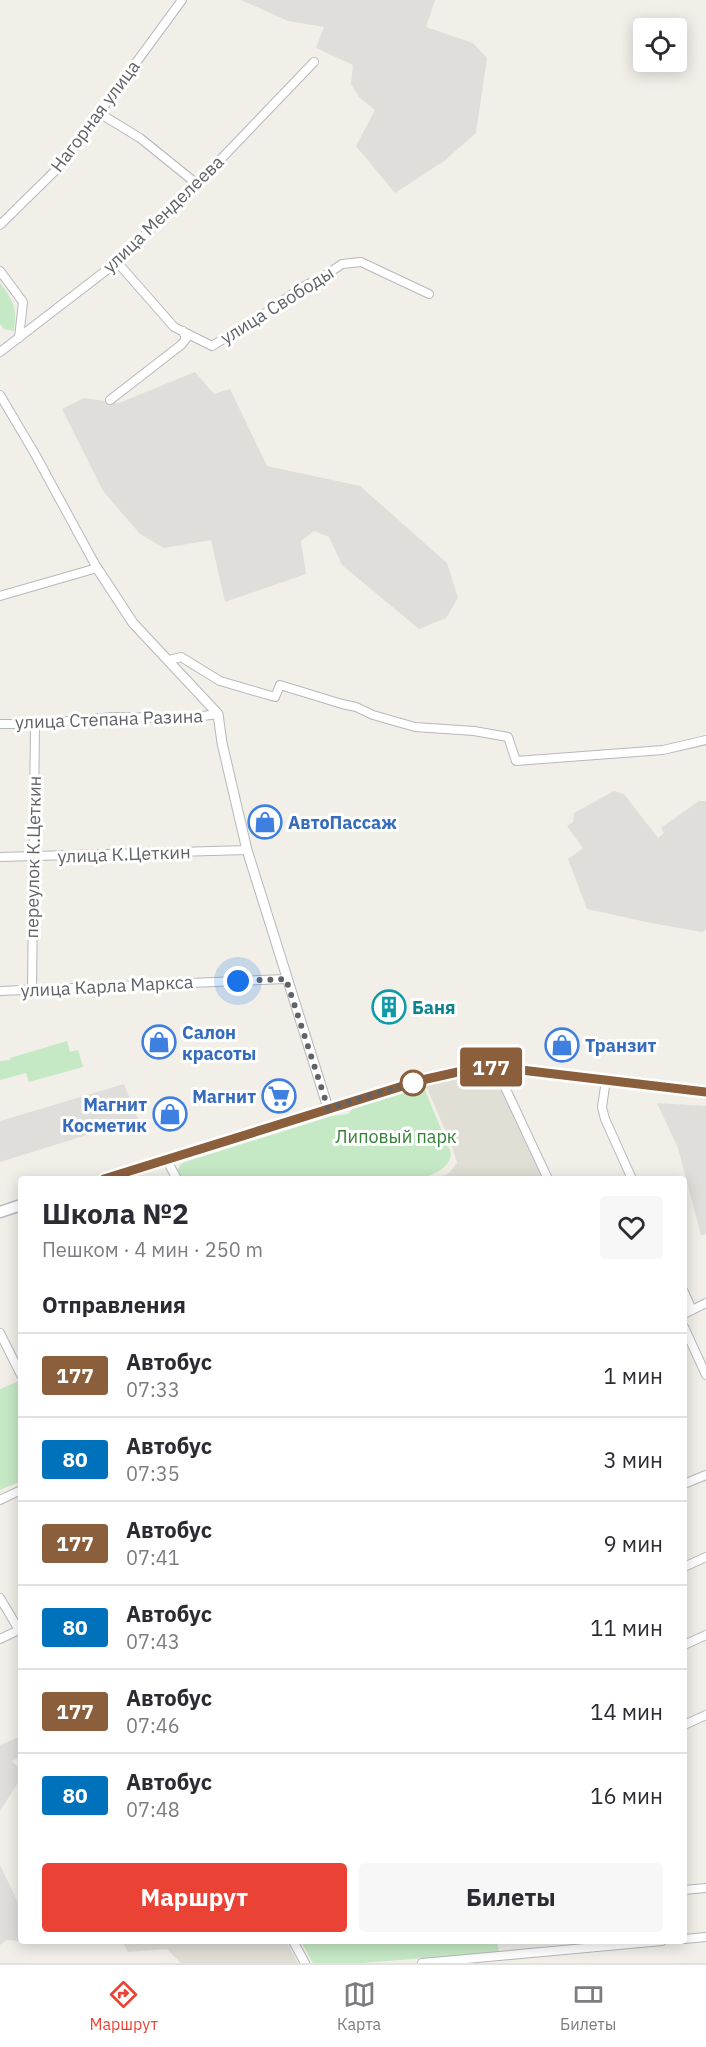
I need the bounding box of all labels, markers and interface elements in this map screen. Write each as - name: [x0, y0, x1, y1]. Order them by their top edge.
- map controls: [633, 18, 687, 72]
- button: locate: [633, 18, 687, 72]
- street label: Нагорная улица: [45, 55, 145, 177]
- street label: улица Менделеева: [98, 150, 229, 278]
- street label: улица Свободы: [216, 261, 338, 349]
- street label: улица Степана Разина: [15, 704, 204, 734]
- street label: переулок К.Цеткин: [20, 776, 46, 938]
- shop icon: АвтоПассаж: [247, 804, 283, 840]
- place label: АвтоПассаж: [288, 811, 397, 834]
- street label: улица К.Цеткин: [57, 840, 191, 868]
- your location: [223, 966, 253, 996]
- street label: улица Карла Маркса: [20, 970, 194, 1002]
- building icon: Баня: [371, 989, 407, 1025]
- place label: Баня: [412, 996, 456, 1019]
- place label: Салон красоты: [182, 1021, 256, 1065]
- shop icon: Салон красоты: [141, 1024, 177, 1060]
- shop icon: Транзит: [544, 1027, 580, 1063]
- place label: Транзит: [585, 1034, 656, 1057]
- line badge: 177: [456, 1048, 526, 1086]
- text: 177: [472, 1053, 510, 1081]
- unlabelled marker: [400, 1070, 426, 1096]
- supermarket icon: Магнит: [261, 1078, 297, 1114]
- place label: Магнит: [192, 1085, 256, 1108]
- place label: Магнит Косметик: [62, 1093, 147, 1137]
- shop icon: Магнит Косметик: [152, 1096, 188, 1132]
- park label: Липовый парк: [335, 1125, 457, 1148]
- text: Школа №2: [42, 1195, 189, 1232]
- button: heart: [600, 1196, 663, 1259]
- text: Пешком · 4 мин · 250 m: [42, 1236, 263, 1263]
- text: Отправления: [42, 1290, 186, 1319]
- text: Автобус: [126, 1347, 212, 1376]
- text: 177: [56, 1361, 94, 1389]
- text: 1 мин: [603, 1361, 663, 1390]
- text: 07:33: [126, 1376, 180, 1403]
- text: Автобус: [126, 1431, 212, 1460]
- text: 80: [62, 1445, 88, 1473]
- text: 3 мин: [603, 1445, 663, 1474]
- text: 07:35: [126, 1460, 180, 1487]
- text: Автобус: [126, 1515, 212, 1544]
- text: 177: [56, 1529, 94, 1557]
- text: 9 мин: [603, 1529, 663, 1558]
- text: 07:41: [126, 1544, 180, 1571]
- text: Автобус: [126, 1599, 212, 1628]
- text: 80: [62, 1613, 88, 1641]
- text: 11 мин: [590, 1613, 663, 1642]
- text: 07:43: [126, 1628, 180, 1655]
- text: Автобус: [126, 1683, 212, 1712]
- text: 177: [56, 1697, 94, 1725]
- text: 14 мин: [590, 1697, 663, 1726]
- text: 07:46: [126, 1712, 180, 1739]
- text: Автобус: [126, 1767, 212, 1796]
- text: 80: [62, 1781, 88, 1809]
- text: 16 мин: [590, 1781, 663, 1810]
- text: 07:48: [126, 1796, 180, 1823]
- button: Маршрут: [42, 1863, 347, 1932]
- button: Билеты: [359, 1863, 663, 1932]
- tab: Маршрут: [90, 1978, 158, 2034]
- tab: Карта: [337, 1978, 381, 2034]
- tab: Билеты: [560, 1978, 616, 2034]

